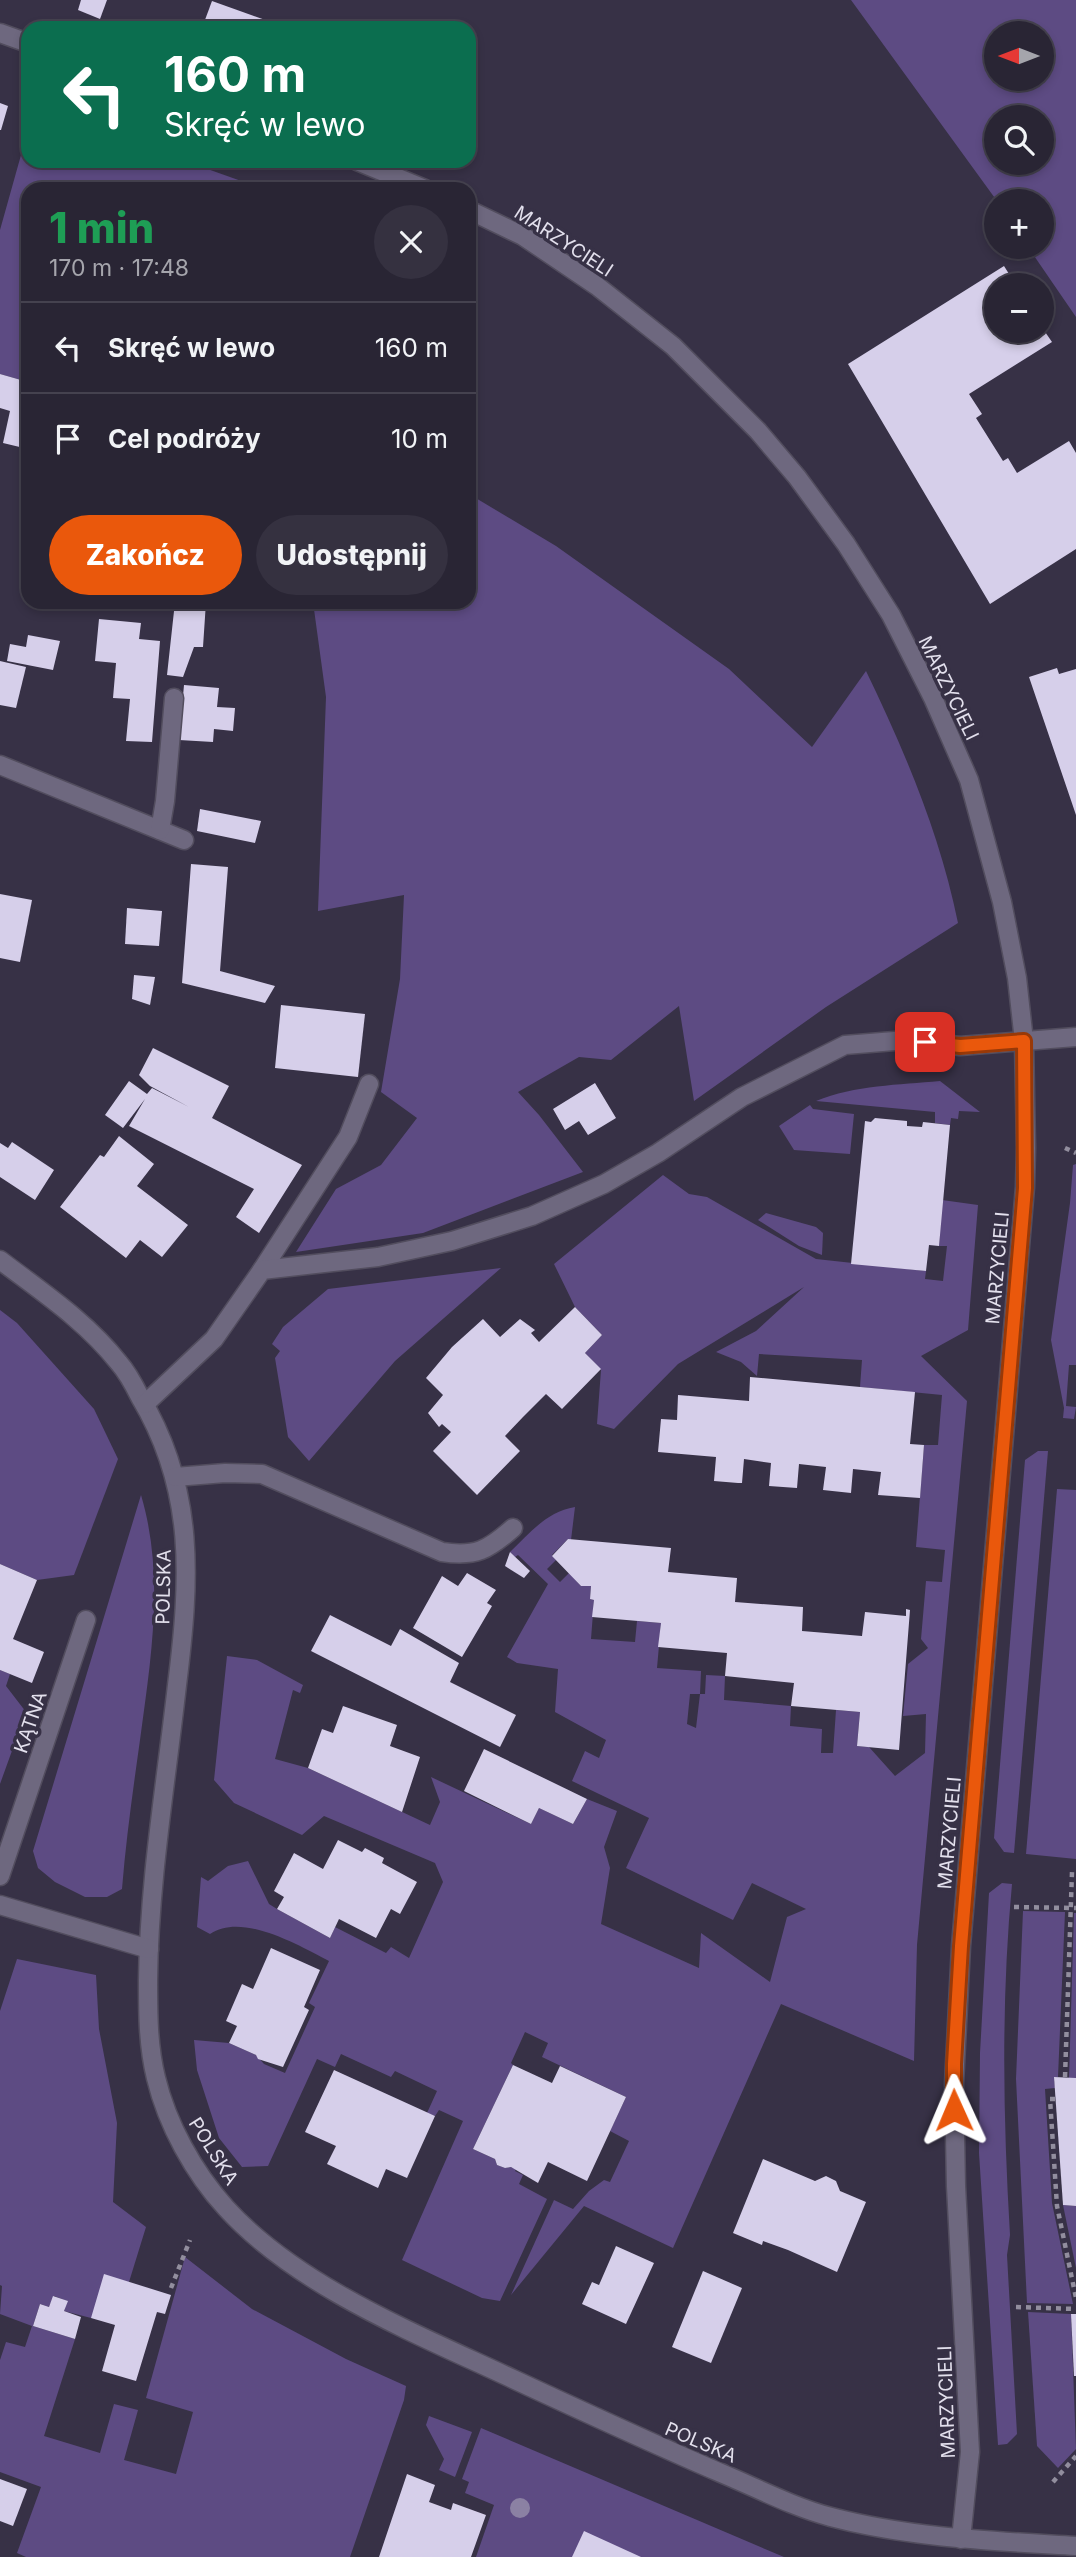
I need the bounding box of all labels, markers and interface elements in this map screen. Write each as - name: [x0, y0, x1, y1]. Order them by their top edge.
- north arrow: [984, 21, 1054, 91]
- map controls: [984, 21, 1054, 343]
- text: 160 m: [164, 45, 306, 104]
- icon: left: [49, 49, 140, 140]
- text: Skręć w lewo: [164, 105, 365, 144]
- button: search: [984, 105, 1054, 175]
- button: +: [984, 189, 1054, 259]
- street label: MARZYCIELI: [510, 201, 617, 282]
- text: 1 min: [49, 202, 154, 253]
- button: close: [374, 205, 448, 279]
- text: 170 m · 17:48: [49, 254, 189, 282]
- button: −: [984, 273, 1054, 343]
- icon: left: [49, 329, 87, 367]
- text: Skręć w lewo: [108, 332, 275, 363]
- text: 160 m: [375, 332, 448, 363]
- icon: arrive: [49, 420, 87, 458]
- text: Cel podróży: [108, 423, 261, 454]
- text: 10 m: [391, 423, 448, 454]
- button: Zakończ: [49, 515, 242, 595]
- button: Udostępnij: [256, 515, 448, 595]
- street label: MARZYCIELI: [913, 632, 984, 744]
- pin: [895, 1012, 955, 1072]
- icon: arrive: [906, 1023, 944, 1061]
- street label: MARZYCIELI: [981, 1211, 1014, 1325]
- street label: POLSKA: [151, 1549, 176, 1625]
- street label: KĄTNA: [9, 1688, 52, 1756]
- street label: MARZYCIELI: [933, 1776, 966, 1890]
- position arrow: [917, 2073, 991, 2147]
- street label: POLSKA: [184, 2113, 243, 2189]
- street label: MARZYCIELI: [933, 2345, 960, 2459]
- street label: POLSKA: [662, 2417, 740, 2468]

